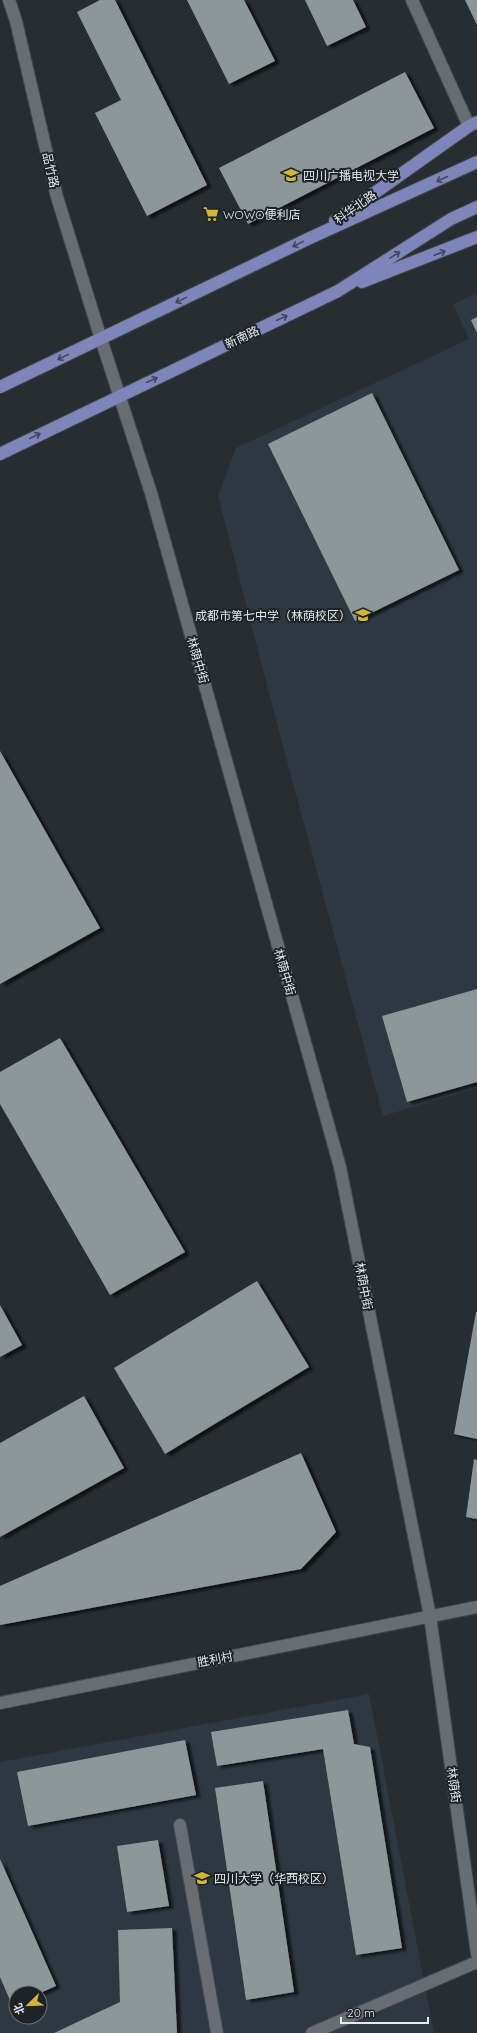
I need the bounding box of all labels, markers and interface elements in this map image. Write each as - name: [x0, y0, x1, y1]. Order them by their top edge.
- street label: 品竹路: [40, 151, 62, 189]
- school or university icon: 四川广播电视大学: [282, 166, 300, 184]
- place label: 四川广播电视大学: [303, 168, 399, 183]
- one-way arrow: [436, 175, 448, 183]
- street label: 科华北路: [331, 187, 379, 227]
- supermarket icon: WOWO便利店: [202, 205, 220, 223]
- place label: WOWO便利店: [223, 207, 300, 222]
- one-way arrow: [292, 241, 304, 248]
- one-way arrow: [434, 248, 446, 256]
- one-way arrow: [389, 250, 401, 258]
- one-way arrow: [175, 297, 187, 304]
- one-way arrow: [276, 314, 288, 321]
- street label: 新南路: [223, 323, 261, 351]
- one-way arrow: [58, 354, 70, 361]
- one-way arrow: [146, 376, 158, 383]
- one-way arrow: [29, 432, 41, 440]
- school or university icon: 成都市第七中学（林荫校区）: [354, 606, 372, 624]
- place label: 成都市第七中学（林荫校区）: [195, 608, 351, 623]
- street label: 林荫中街: [184, 635, 212, 685]
- street label: 林荫中街: [271, 947, 299, 997]
- street label: 林荫中街: [352, 1261, 376, 1311]
- street label: 胜利村: [196, 1648, 235, 1670]
- street label: 林荫街: [444, 1766, 464, 1804]
- school or university icon: 四川大学（华西校区）: [193, 1869, 211, 1887]
- place label: 四川大学（华西校区）: [214, 1871, 334, 1886]
- north arrow: [8, 1985, 48, 2025]
- scale bar: [341, 1999, 428, 2025]
- text: 北: [10, 2001, 27, 2017]
- text: 20 m: [347, 2005, 375, 2020]

